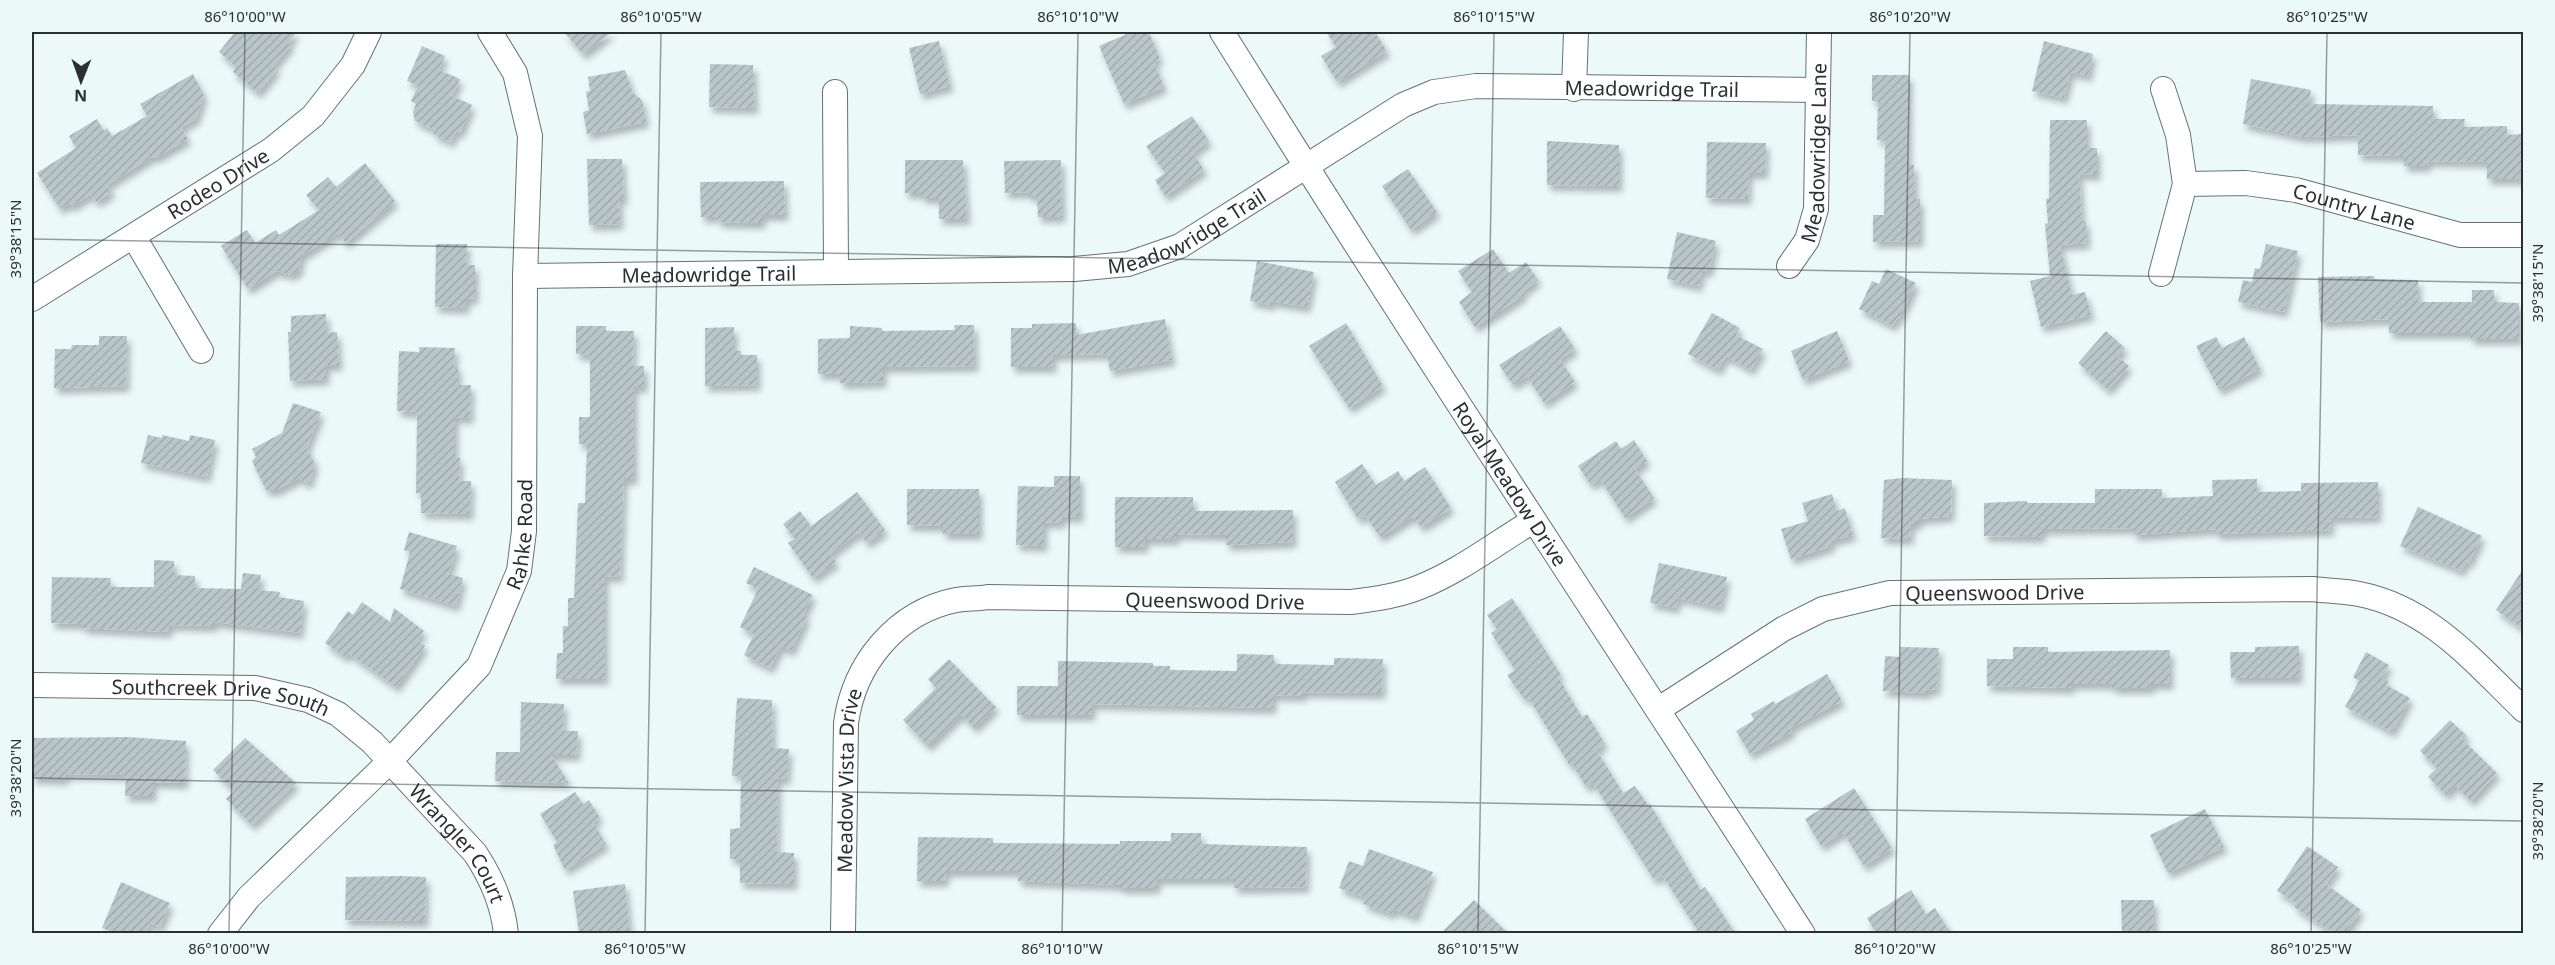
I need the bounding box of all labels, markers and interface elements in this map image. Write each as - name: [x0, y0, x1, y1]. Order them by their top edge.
- text: 86°10'00"W: [204, 6, 286, 26]
- text: 86°10'05"W: [620, 6, 702, 26]
- text: 86°10'10"W: [1037, 6, 1119, 26]
- text: 86°10'15"W: [1453, 6, 1535, 26]
- text: 86°10'20"W: [1869, 6, 1951, 26]
- text: 86°10'25"W: [2286, 6, 2368, 26]
- north arrow: [51, 51, 111, 111]
- street label: Meadowridge Lane: [1794, 63, 1832, 245]
- street label: Meadowridge Trail: [1564, 74, 1739, 103]
- text: N: [74, 85, 87, 107]
- street label: Rodeo Drive: [162, 141, 274, 225]
- street label: Country Lane: [2290, 176, 2419, 236]
- street label: Meadowridge Trail: [1106, 182, 1271, 279]
- text: 39°38'15"N: [5, 200, 25, 278]
- text: 39°38'15"N: [2527, 244, 2547, 322]
- street label: Meadowridge Trail: [622, 259, 796, 288]
- street label: Royal Meadow Drive: [1447, 396, 1574, 571]
- street label: Rahke Road: [499, 479, 538, 594]
- street label: Queenswood Drive: [1905, 578, 2085, 606]
- street label: Queenswood Drive: [1125, 585, 1305, 615]
- street label: Southcreek Drive South: [111, 673, 335, 722]
- street label: Meadow Vista Drive: [830, 684, 868, 873]
- text: 39°38'20"N: [5, 739, 25, 817]
- street label: Wrangler Court: [404, 778, 512, 906]
- text: 39°38'20"N: [2527, 782, 2547, 860]
- text: 86°10'00"W: [188, 938, 270, 958]
- text: 86°10'05"W: [604, 938, 686, 958]
- text: 86°10'10"W: [1021, 938, 1103, 958]
- text: 86°10'15"W: [1437, 938, 1519, 958]
- text: 86°10'20"W: [1854, 938, 1936, 958]
- text: 86°10'25"W: [2270, 938, 2352, 958]

